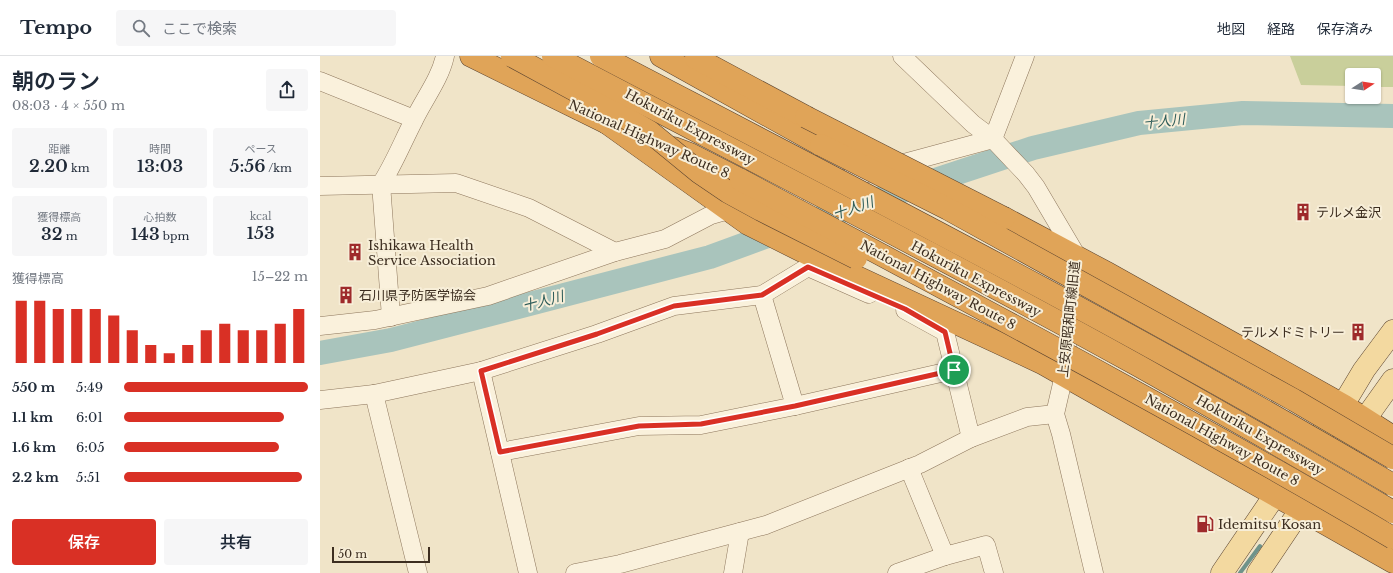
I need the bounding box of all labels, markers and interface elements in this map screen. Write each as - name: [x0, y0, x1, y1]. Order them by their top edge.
- search box: [116, 10, 396, 46]
- text: Tempo: [20, 16, 92, 39]
- icon: search: [130, 17, 152, 39]
- text: ここで検索: [162, 19, 237, 38]
- text: 地図: [1217, 20, 1245, 38]
- text: 経路: [1267, 20, 1295, 38]
- text: 保存済み: [1317, 20, 1373, 38]
- text: 朝のラン: [12, 68, 100, 95]
- north arrow: [1345, 68, 1381, 104]
- map controls: [1345, 68, 1381, 104]
- button: share: [266, 69, 308, 111]
- street label: Hokuriku Expressway: [622, 85, 759, 169]
- street label: National Highway Route 8: [566, 96, 732, 182]
- text: 08:03 · 4 × 550 m: [12, 97, 125, 114]
- water label: 十人川: [1142, 110, 1188, 132]
- text: 距離: [48, 142, 70, 156]
- text: 時間: [149, 142, 171, 156]
- text: ペース: [244, 142, 277, 156]
- text: 2.20: [29, 156, 68, 177]
- text: 13:03: [137, 156, 183, 177]
- text: 5:56: [229, 156, 266, 177]
- text: km: [68, 161, 90, 175]
- text: /km: [266, 161, 292, 175]
- water label: 十人川: [830, 192, 878, 223]
- building icon: テルメ金沢: [1293, 202, 1313, 222]
- place label: テルメ金沢: [1316, 204, 1381, 221]
- text: kcal: [250, 209, 272, 223]
- text: 獲得標高: [37, 210, 81, 224]
- text: 心拍数: [143, 210, 176, 224]
- text: 153: [247, 223, 275, 244]
- text: 32: [41, 224, 63, 245]
- text: 143: [131, 224, 160, 245]
- text: m: [63, 229, 78, 243]
- text: bpm: [160, 229, 189, 243]
- place label: Ishikawa Health Service Association: [368, 237, 496, 269]
- street label: National Highway Route 8: [857, 237, 1019, 333]
- street label: Hokuriku Expressway: [908, 237, 1045, 321]
- building icon: Ishikawa Health Service Association: [345, 242, 365, 262]
- street label: 上安原昭和町線旧道: [1054, 260, 1084, 378]
- text: 15–22 m: [252, 268, 308, 285]
- text: 獲得標高: [12, 270, 64, 287]
- building icon: 石川県予防医学協会: [336, 285, 356, 305]
- water label: 十人川: [520, 286, 568, 315]
- place label: 石川県予防医学協会: [359, 287, 476, 304]
- building icon: テルメドミトリー: [1348, 322, 1368, 342]
- place label: テルメドミトリー: [1241, 324, 1345, 341]
- pin: [937, 353, 971, 387]
- icon: arrive: [943, 359, 965, 381]
- text: 550 m: [12, 379, 55, 396]
- text: 5:49: [76, 379, 103, 396]
- street label: National Highway Route 8: [1142, 390, 1302, 490]
- street label: Hokuriku Expressway: [1193, 391, 1328, 479]
- text: 1.1 km: [12, 409, 53, 426]
- text: 6:01: [76, 409, 103, 426]
- text: 1.6 km: [12, 439, 56, 456]
- text: 6:05: [76, 439, 105, 456]
- text: 2.2 km: [12, 469, 59, 486]
- text: 5:51: [76, 469, 100, 486]
- fuel station icon: Idemitsu Kosan: [1195, 514, 1215, 534]
- place label: Idemitsu Kosan: [1218, 516, 1321, 533]
- button: 保存: [12, 519, 156, 565]
- button: 共有: [164, 519, 308, 565]
- scale bar: [332, 545, 430, 564]
- text: 50 m: [338, 547, 367, 561]

